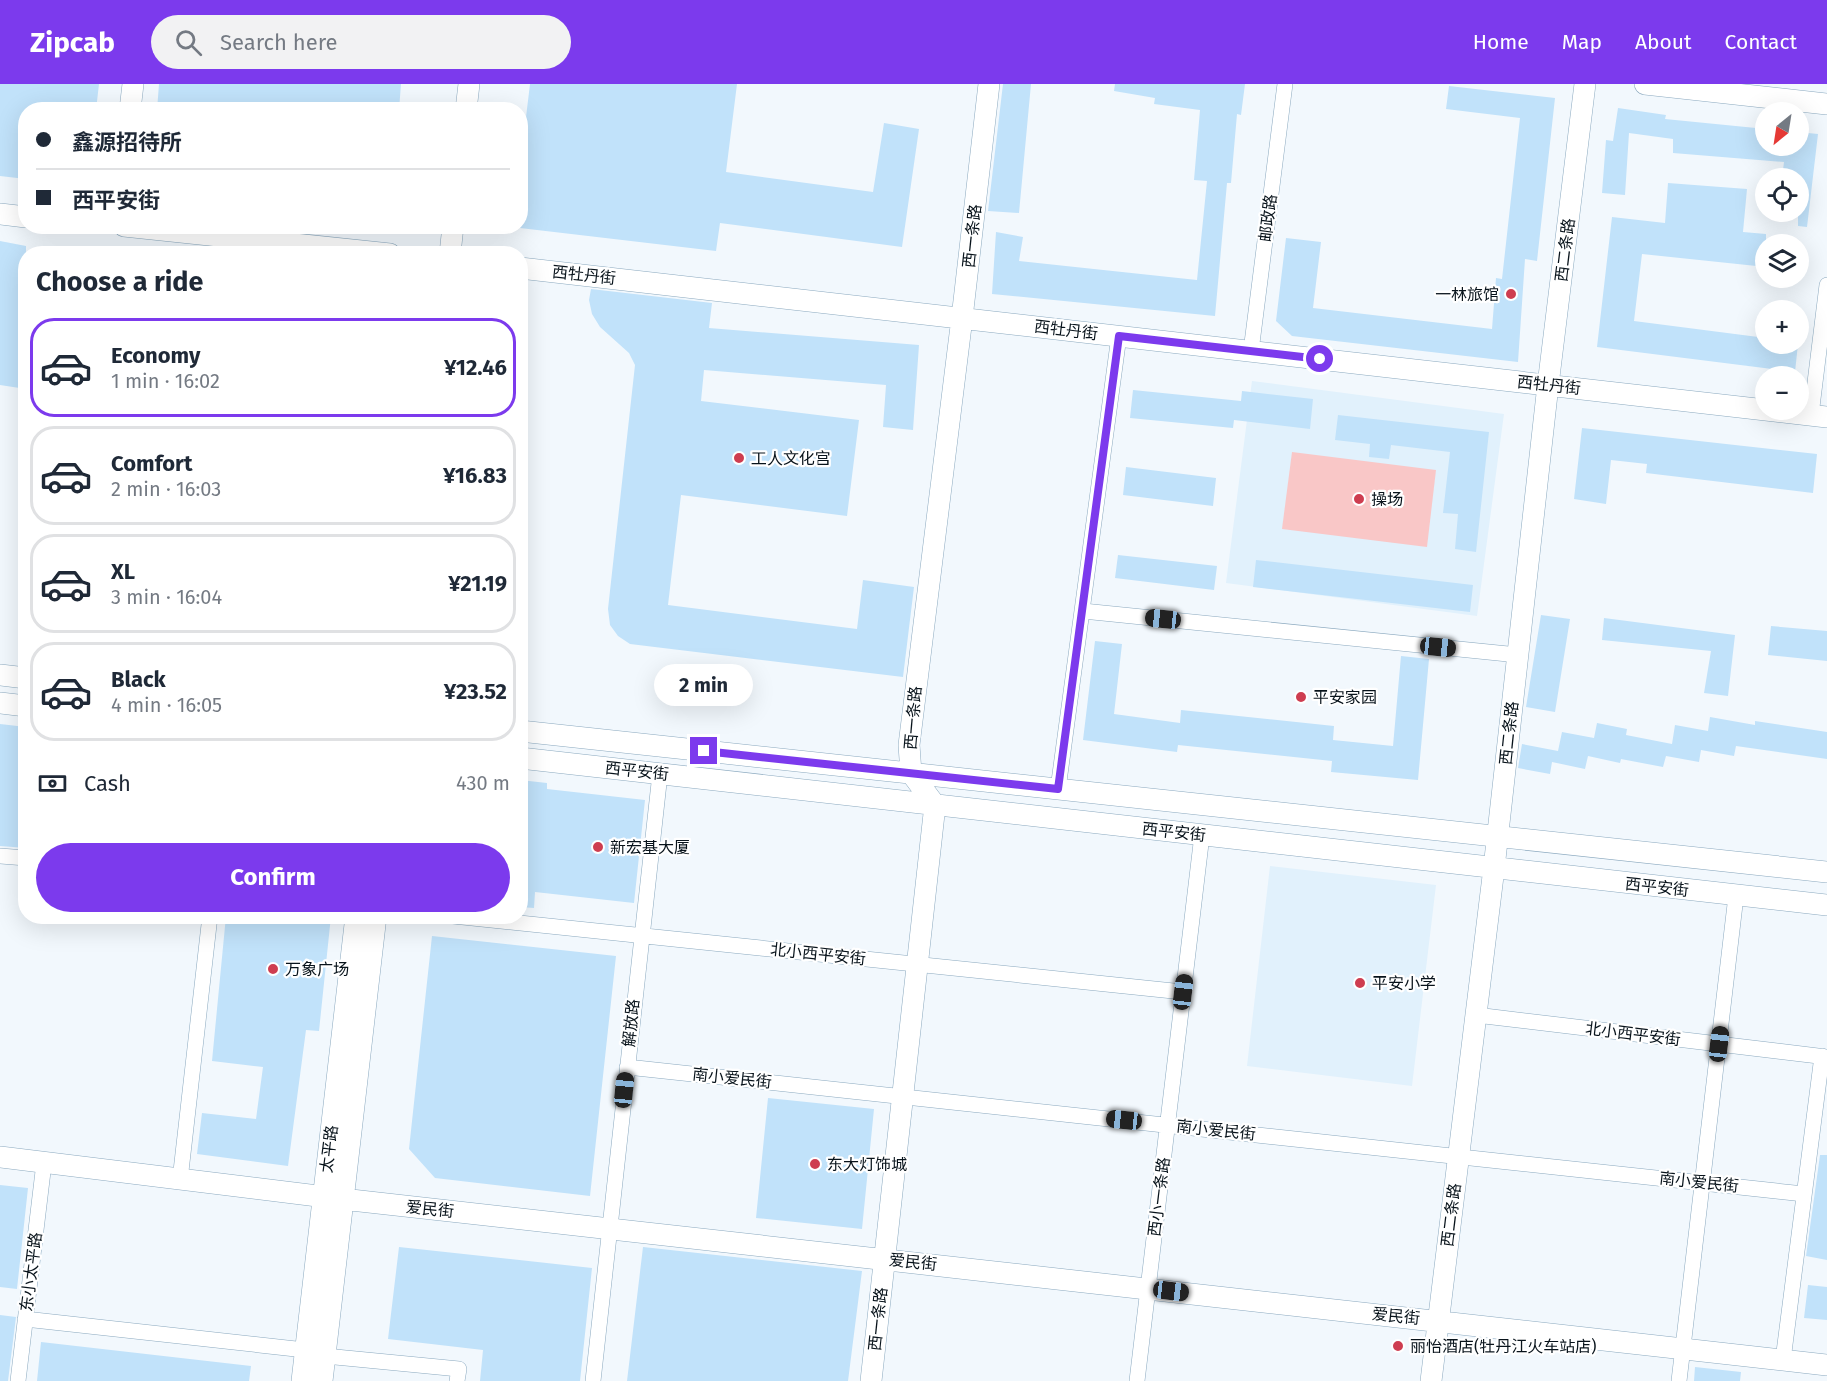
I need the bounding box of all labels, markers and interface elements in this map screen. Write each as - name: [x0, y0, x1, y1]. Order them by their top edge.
- search box: [151, 15, 571, 69]
- text: Zipcab: [30, 26, 115, 59]
- icon: search: [172, 26, 205, 59]
- text: Search here: [220, 29, 338, 56]
- text: Home: [1473, 29, 1529, 55]
- text: Map: [1562, 29, 1602, 55]
- text: About: [1635, 29, 1692, 55]
- text: Contact: [1725, 29, 1797, 55]
- north arrow: [1755, 102, 1809, 156]
- map controls: [1755, 102, 1809, 420]
- text: 鑫源招待所: [72, 129, 182, 156]
- button: locate: [1755, 168, 1809, 222]
- text: 西平安街: [72, 187, 160, 214]
- street label: 邮政路: [1256, 193, 1280, 243]
- street label: 西一条路: [959, 203, 985, 269]
- street label: 西二条路: [1552, 217, 1578, 283]
- button: layers: [1755, 234, 1809, 288]
- street label: 西牡丹街: [551, 262, 617, 288]
- text: Choose a ride: [36, 266, 203, 298]
- place label: 一林旅馆: [1435, 285, 1499, 304]
- marker: 一林旅馆: [1504, 287, 1518, 301]
- button: +: [1755, 300, 1809, 354]
- street label: 西牡丹街: [1033, 317, 1099, 343]
- icon: car: [39, 341, 93, 395]
- text: Economy: [111, 342, 200, 369]
- route start: [1306, 345, 1333, 372]
- text: ¥12.46: [444, 354, 507, 381]
- button: −: [1755, 366, 1809, 420]
- text: 1 min · 16:02: [111, 369, 220, 393]
- street label: 西牡丹街: [1516, 372, 1582, 398]
- icon: car: [39, 449, 93, 503]
- place label: 工人文化宫: [751, 449, 831, 468]
- text: Comfort: [111, 450, 192, 477]
- marker: 工人文化宫: [732, 451, 746, 465]
- text: ¥16.83: [443, 462, 507, 489]
- text: 2 min · 16:03: [111, 477, 221, 501]
- place label: 操场: [1371, 490, 1403, 509]
- marker: 操场: [1352, 492, 1366, 506]
- icon: car: [39, 557, 93, 611]
- text: XL: [111, 558, 135, 585]
- text: ¥21.19: [448, 570, 507, 597]
- text: 3 min · 16:04: [111, 585, 222, 609]
- car: [1144, 608, 1182, 630]
- car: [1419, 636, 1457, 658]
- callout: 2 min: [654, 664, 754, 706]
- icon: car: [39, 665, 93, 719]
- text: Black: [111, 666, 166, 693]
- text: 2 min: [679, 673, 728, 697]
- text: ¥23.52: [444, 678, 507, 705]
- street label: 西一条路: [901, 685, 925, 751]
- place label: 平安家园: [1313, 688, 1377, 707]
- marker: 平安家园: [1294, 690, 1308, 704]
- text: 4 min · 16:05: [111, 693, 222, 717]
- street label: 西二条路: [1496, 700, 1522, 766]
- route end: [690, 737, 717, 764]
- street label: 西平安街: [604, 758, 670, 784]
- icon: cash: [36, 767, 69, 800]
- text: Cash: [84, 770, 131, 797]
- text: 430 m: [456, 771, 510, 795]
- street label: 西平安街: [1141, 819, 1207, 845]
- place label: 新宏基大厦: [610, 838, 690, 857]
- marker: 新宏基大厦: [591, 840, 605, 854]
- button: Confirm: [36, 843, 510, 912]
- street label: 西平安街: [1624, 874, 1690, 900]
- street label: 北小西平安街: [769, 940, 867, 968]
- place label: 万象广场: [285, 960, 349, 979]
- marker: 万象广场: [266, 962, 280, 976]
- car: [1172, 973, 1194, 1011]
- place label: 平安小学: [1372, 974, 1436, 993]
- marker: 平安小学: [1353, 976, 1367, 990]
- street label: 解放路: [619, 998, 643, 1048]
- street label: 北小西平安街: [1584, 1019, 1682, 1049]
- car: [1708, 1025, 1730, 1063]
- street label: 南小爱民街: [691, 1064, 773, 1092]
- car: [613, 1071, 635, 1109]
- car: [1105, 1109, 1143, 1131]
- street label: 南小爱民街: [1175, 1116, 1257, 1144]
- street label: 太平路: [317, 1124, 341, 1174]
- place label: 东大灯饰城: [827, 1155, 907, 1174]
- street label: 西小一条路: [1145, 1156, 1173, 1238]
- marker: 东大灯饰城: [808, 1157, 822, 1171]
- street label: 南小爱民街: [1658, 1168, 1740, 1196]
- street label: 西二条路: [1438, 1182, 1464, 1248]
- street label: 爱民街: [405, 1197, 455, 1221]
- street label: 东小太平路: [17, 1231, 45, 1313]
- street label: 爱民街: [888, 1250, 938, 1274]
- car: [1152, 1280, 1190, 1302]
- street label: 西一条路: [865, 1286, 891, 1352]
- street label: 爱民街: [1371, 1304, 1421, 1328]
- place label: 丽怡酒店(牡丹江火车站店): [1410, 1337, 1596, 1356]
- marker: 丽怡酒店(牡丹江火车站店): [1391, 1339, 1405, 1353]

